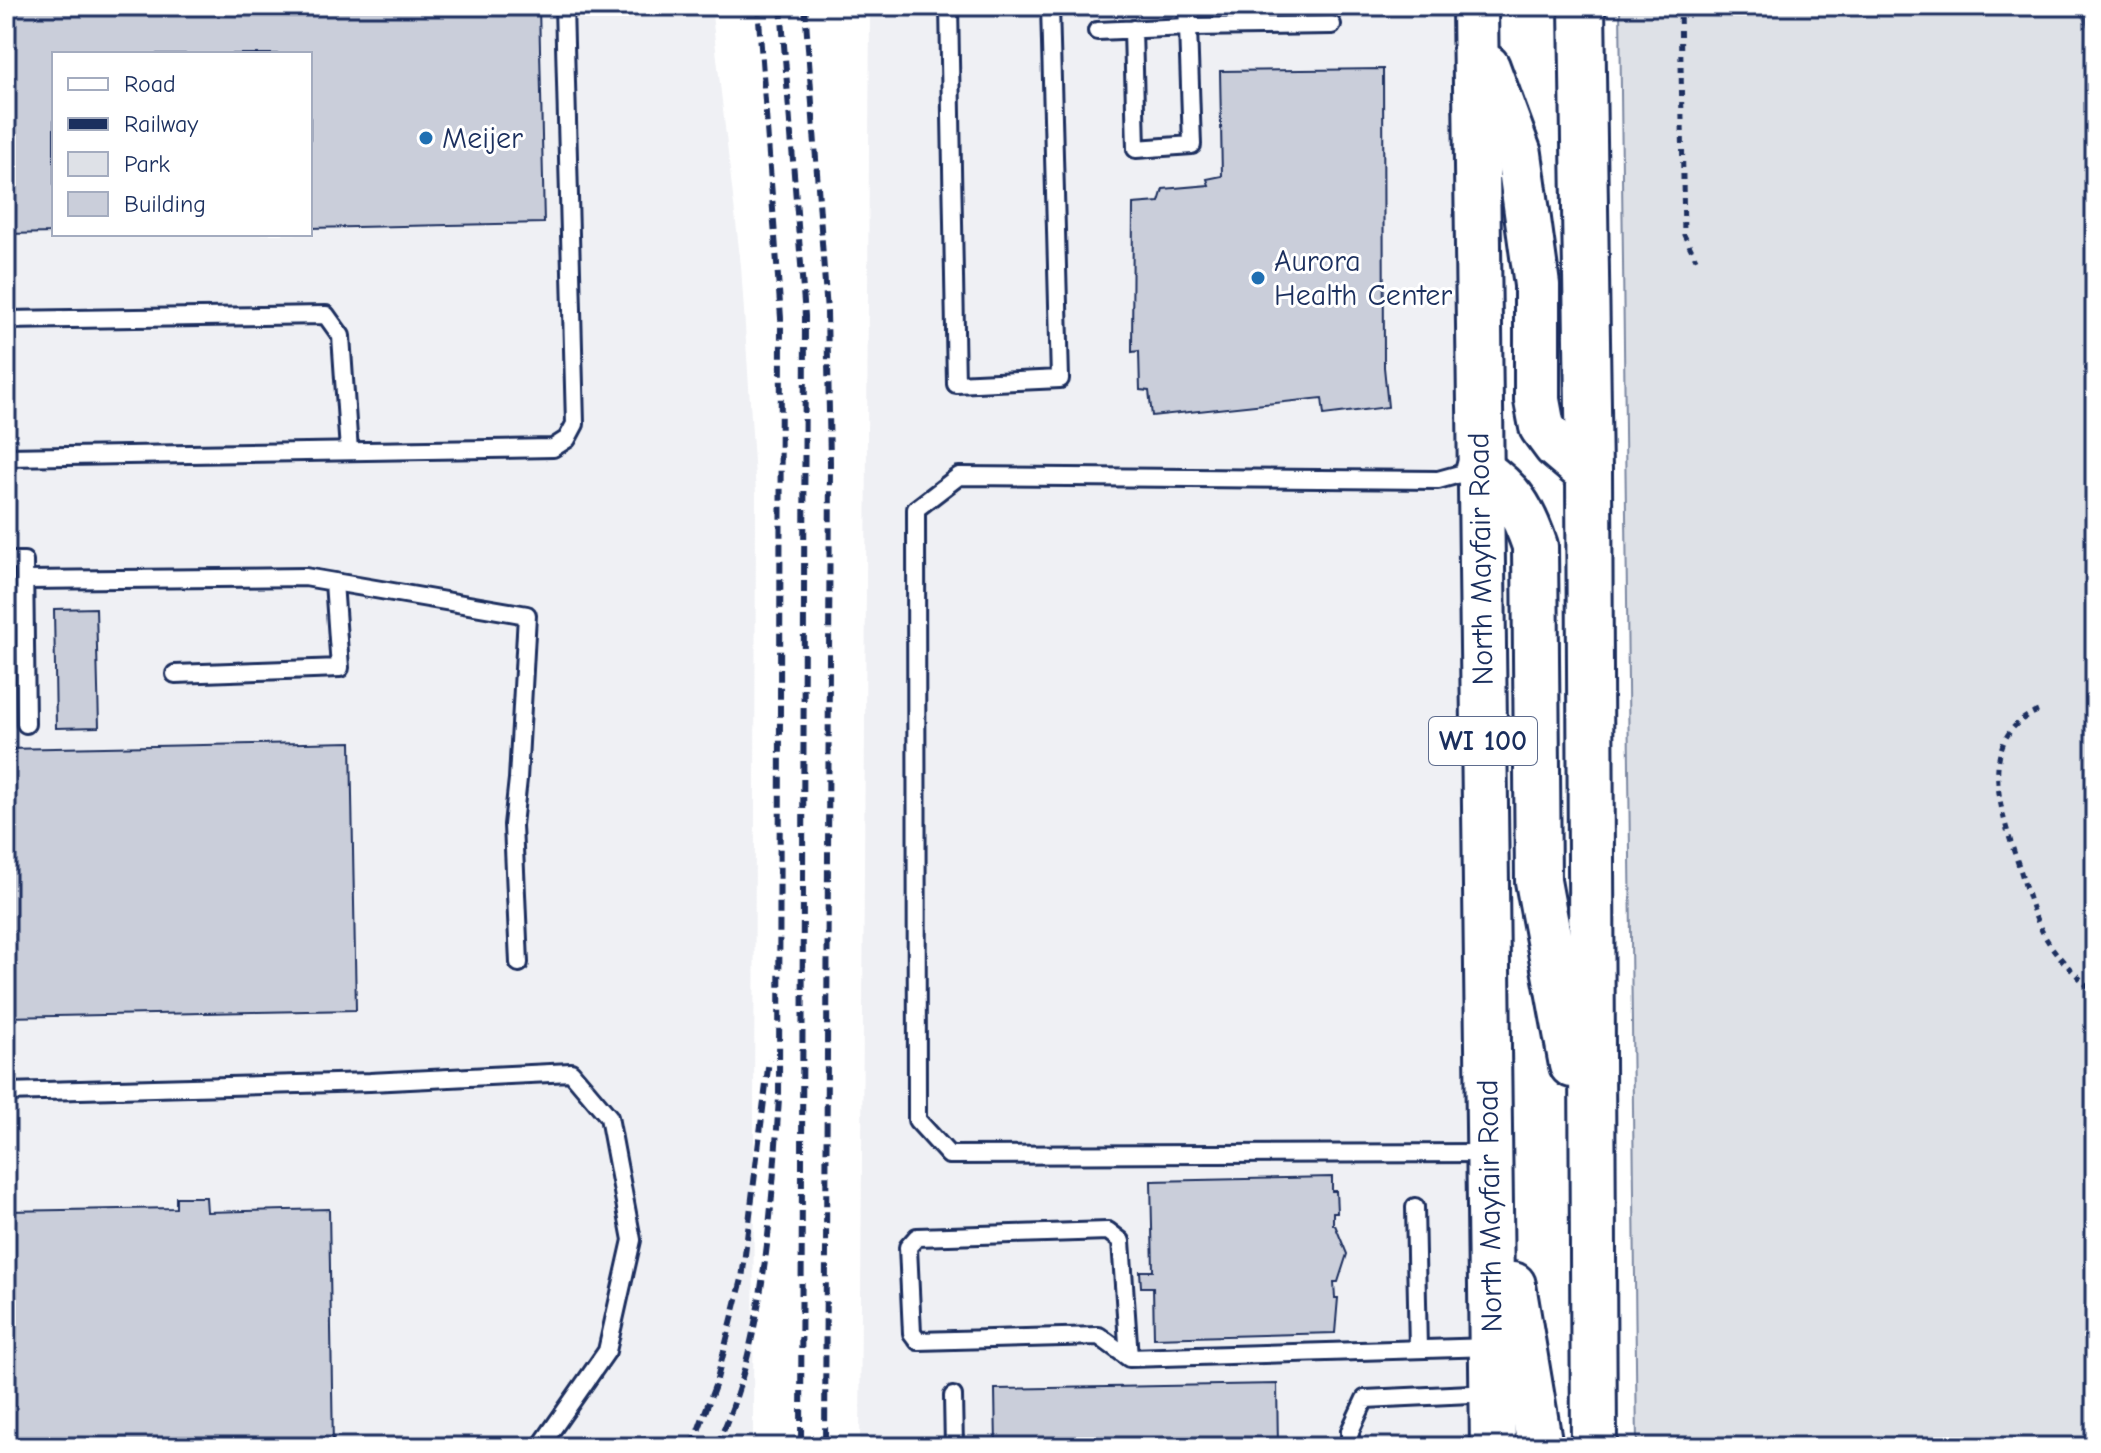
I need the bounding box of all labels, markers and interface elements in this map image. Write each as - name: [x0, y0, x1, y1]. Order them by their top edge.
- legend: [52, 52, 312, 236]
- text: Road: [124, 70, 176, 98]
- text: Railway: [124, 110, 198, 138]
- place label: Meijer: [442, 121, 523, 156]
- marker: Meijer: [417, 129, 435, 147]
- text: Park: [124, 150, 170, 178]
- text: Building: [124, 190, 206, 218]
- place label: Aurora Health Center: [1274, 244, 1452, 313]
- marker: Aurora Health Center: [1249, 269, 1267, 287]
- street label: North Mayfair Road: [1461, 432, 1501, 686]
- road number: WI 100: [1429, 717, 1537, 765]
- street label: North Mayfair Road: [1470, 1079, 1510, 1333]

